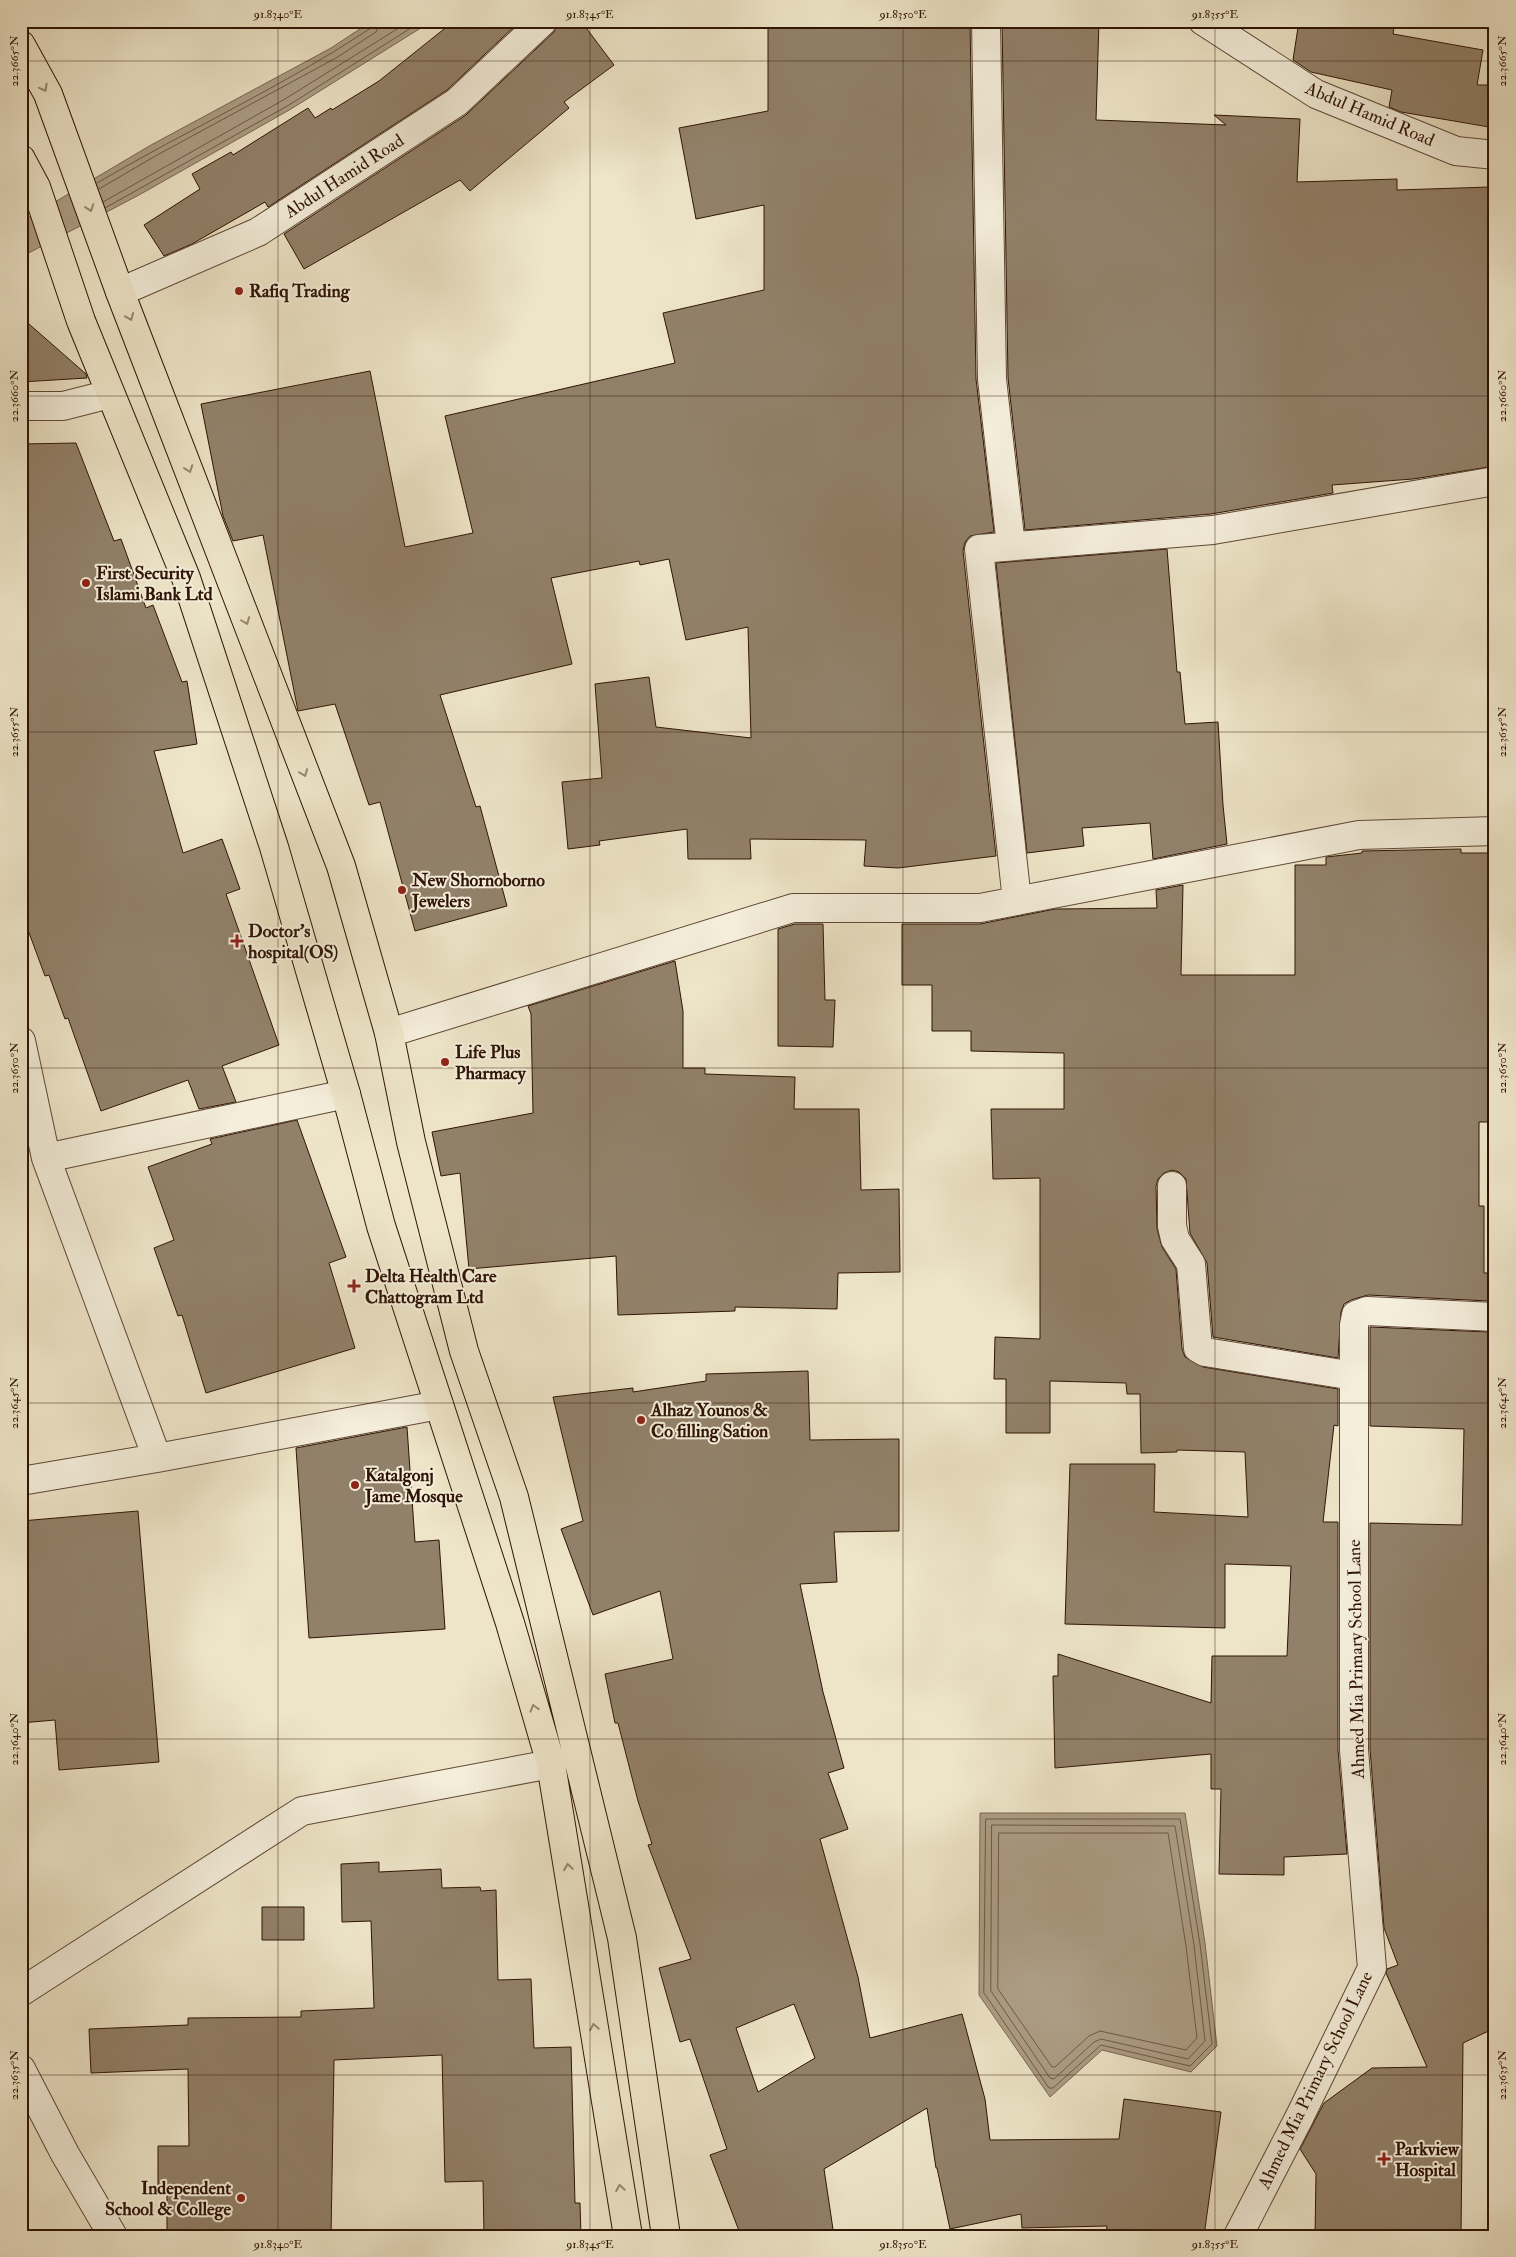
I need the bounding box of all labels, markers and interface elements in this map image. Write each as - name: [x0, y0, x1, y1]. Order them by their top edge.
- text: 91.8340°E: [253, 7, 303, 22]
- text: 91.8345°E: [565, 7, 614, 22]
- text: 91.8350°E: [878, 7, 927, 22]
- text: 91.8355°E: [1191, 7, 1239, 22]
- text: 22.3665°N: [7, 35, 22, 87]
- text: 22.3665°N: [1495, 35, 1510, 87]
- street label: Abdul Hamid Road: [1301, 77, 1438, 152]
- one-way arrow: [38, 83, 48, 92]
- street label: Abdul Hamid Road: [279, 129, 408, 224]
- one-way arrow: [84, 203, 94, 212]
- place label: Rafiq Trading: [249, 280, 351, 303]
- marker: Rafiq Trading: [233, 285, 245, 297]
- one-way arrow: [125, 313, 135, 321]
- text: 22.3660°N: [7, 370, 22, 422]
- text: 22.3660°N: [1495, 370, 1510, 422]
- one-way arrow: [183, 464, 193, 473]
- place label: First Security Islami Bank Ltd: [96, 562, 213, 606]
- marker: First Security Islami Bank Ltd: [80, 577, 92, 589]
- one-way arrow: [239, 616, 250, 625]
- text: 22.3655°N: [7, 706, 22, 757]
- text: 22.3655°N: [1495, 706, 1510, 757]
- one-way arrow: [298, 768, 308, 777]
- place label: New Shornoborno Jewelers: [411, 869, 545, 913]
- marker: New Shornoborno Jewelers: [396, 884, 408, 896]
- place label: Doctor's hospital(OS): [248, 920, 339, 964]
- marker: Doctor's hospital(OS): [230, 934, 244, 948]
- place label: Life Plus Pharmacy: [455, 1041, 527, 1085]
- text: 22.3650°N: [7, 1042, 22, 1094]
- text: 22.3650°N: [1495, 1042, 1510, 1094]
- marker: Life Plus Pharmacy: [439, 1056, 451, 1068]
- place label: Delta Health Care Chattogram Ltd: [365, 1265, 497, 1309]
- marker: Delta Health Care Chattogram Ltd: [347, 1279, 361, 1293]
- text: 22.3645°N: [7, 1377, 22, 1429]
- text: 22.3645°N: [1495, 1377, 1510, 1429]
- place label: Alhaz Younos & Co filling Sation: [650, 1399, 769, 1443]
- marker: Alhaz Younos & Co filling Sation: [635, 1414, 647, 1426]
- place label: Katalgonj Jame Mosque: [364, 1464, 463, 1508]
- marker: Katalgonj Jame Mosque: [349, 1479, 361, 1491]
- street label: Ahmed Mia Primary School Lane: [1343, 1539, 1370, 1780]
- one-way arrow: [530, 1704, 540, 1713]
- text: 22.3640°N: [7, 1712, 22, 1765]
- text: 22.3640°N: [1495, 1712, 1510, 1765]
- one-way arrow: [563, 1862, 573, 1871]
- street label: Ahmed Mia Primary School Lane: [1252, 1967, 1379, 2194]
- one-way arrow: [589, 2023, 599, 2032]
- text: 22.3635°N: [7, 2050, 22, 2100]
- text: 22.3635°N: [1495, 2050, 1510, 2100]
- place label: Parkview Hospital: [1395, 2138, 1460, 2182]
- marker: Parkview Hospital: [1377, 2152, 1391, 2166]
- place label: Independent School & College: [105, 2177, 231, 2221]
- one-way arrow: [615, 2183, 625, 2192]
- marker: Independent School & College: [235, 2192, 247, 2204]
- text: 91.8340°E: [253, 2237, 303, 2252]
- text: 91.8345°E: [565, 2237, 614, 2252]
- text: 91.8350°E: [878, 2237, 927, 2252]
- text: 91.8355°E: [1191, 2237, 1239, 2252]

